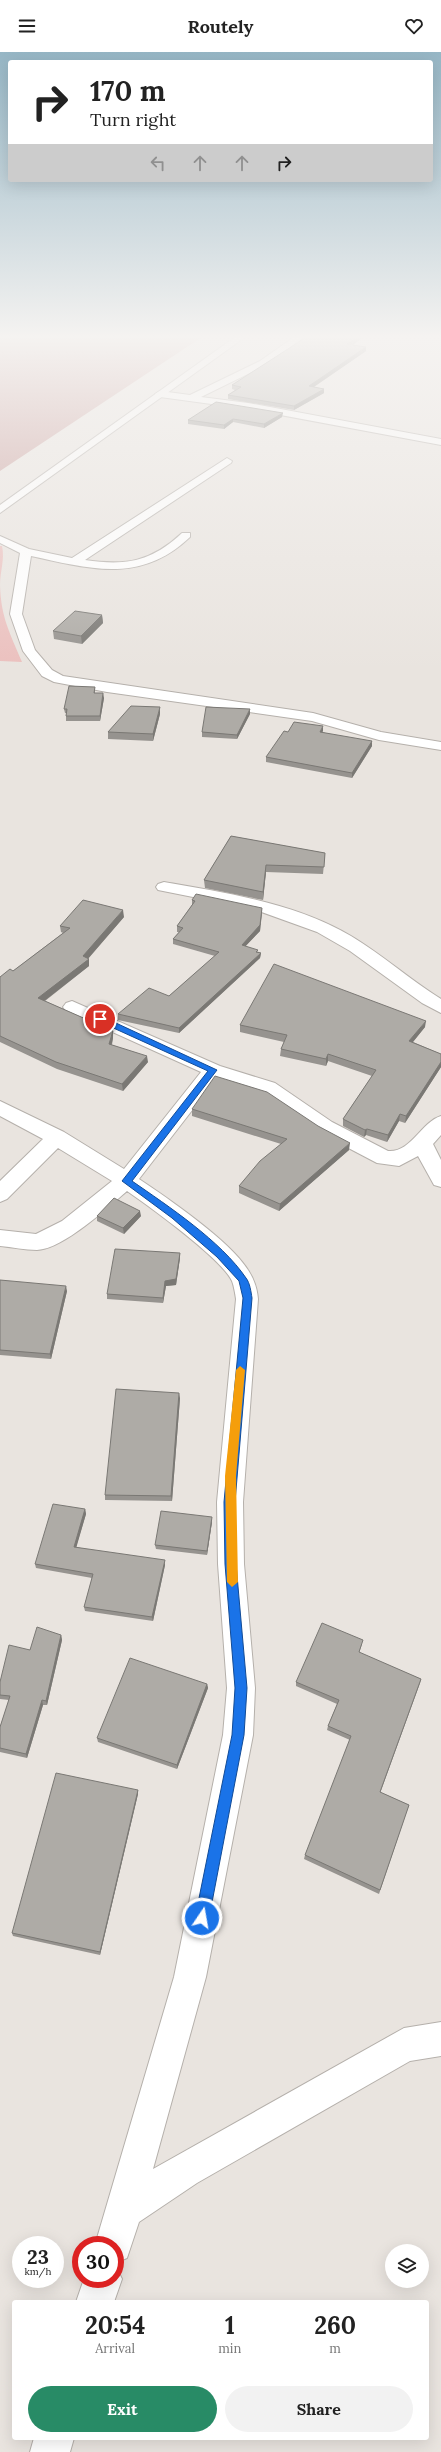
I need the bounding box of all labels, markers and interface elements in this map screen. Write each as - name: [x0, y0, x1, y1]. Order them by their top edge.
- icon: menu: [16, 15, 38, 37]
- text: Routely: [188, 15, 253, 38]
- icon: heart: [403, 15, 425, 37]
- text: 170 m: [90, 73, 165, 109]
- icon: right: [24, 76, 76, 128]
- text: Turn right: [90, 108, 176, 131]
- icon: left: [147, 152, 169, 174]
- icon: ahead: [189, 152, 211, 174]
- icon: ahead: [231, 152, 253, 174]
- icon: right: [273, 152, 295, 174]
- pin: [83, 1002, 117, 1036]
- icon: arrive: [89, 1008, 111, 1030]
- position arrow: [181, 1897, 223, 1939]
- speed limit sign: 30: [72, 2236, 124, 2288]
- text: 23: [27, 2244, 49, 2269]
- map controls: [385, 2244, 429, 2288]
- button: layers: [385, 2244, 429, 2288]
- text: km/h: [24, 2265, 52, 2278]
- text: 20:54: [85, 2310, 145, 2341]
- text: 1: [225, 2310, 235, 2341]
- text: 260: [314, 2310, 356, 2341]
- text: Arrival: [95, 2340, 135, 2357]
- text: min: [218, 2340, 241, 2357]
- text: m: [329, 2340, 341, 2357]
- button: Exit: [28, 2386, 217, 2432]
- button: Share: [225, 2386, 413, 2432]

